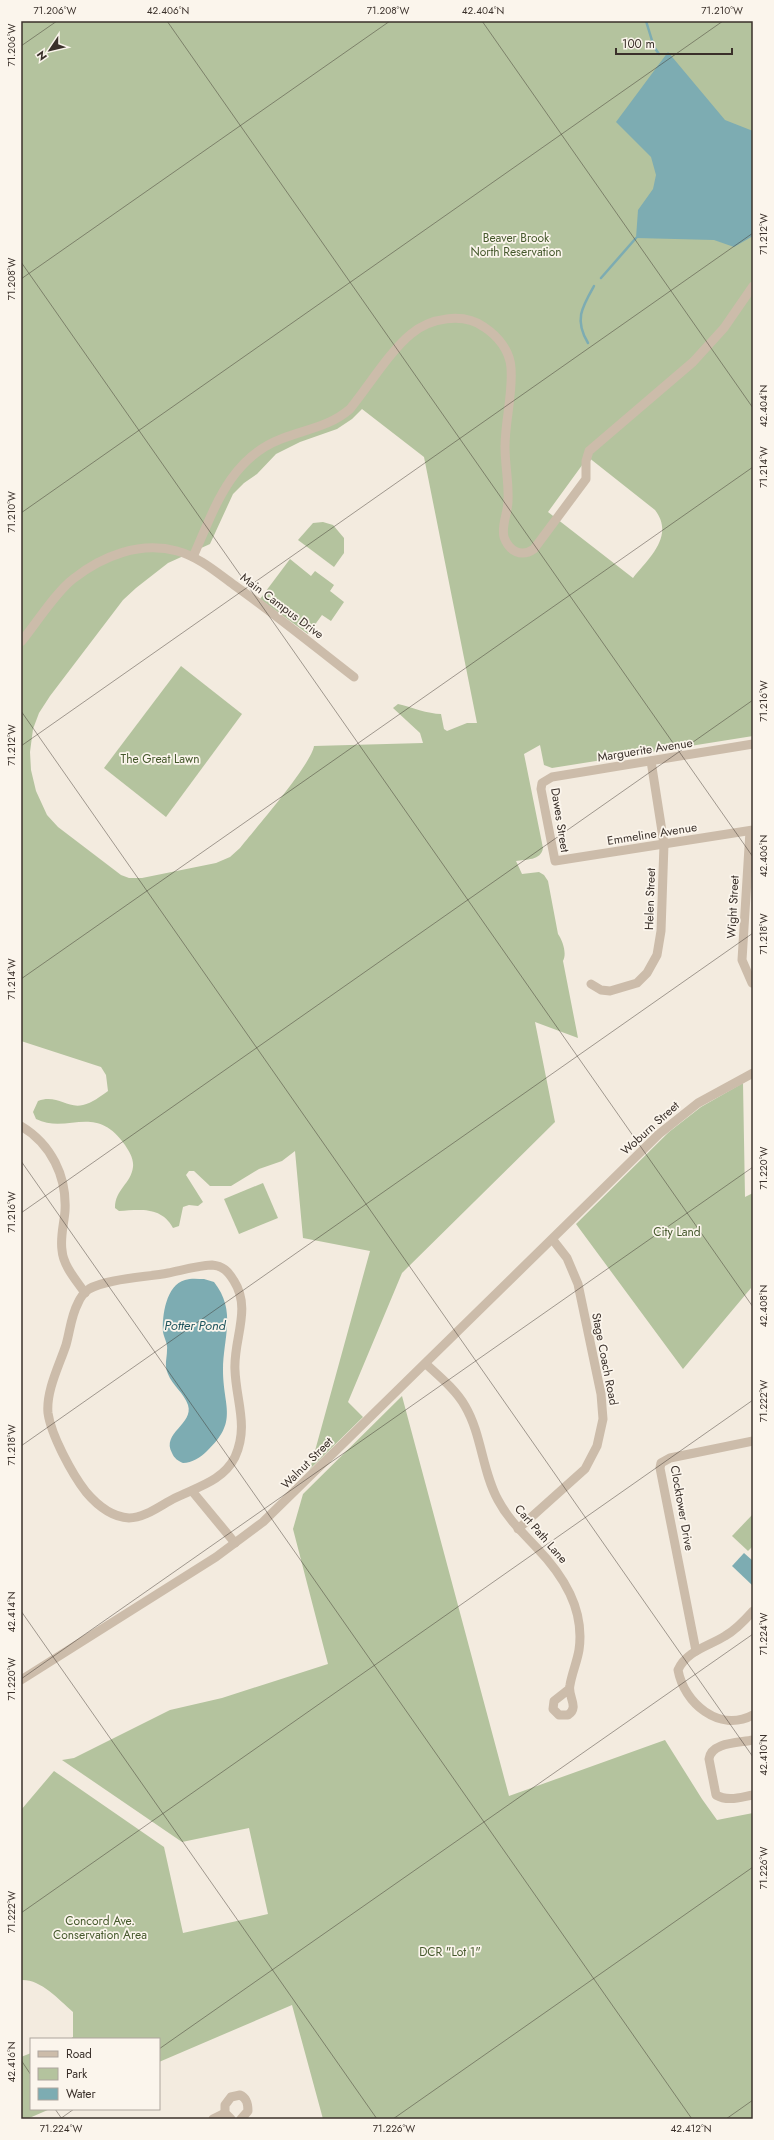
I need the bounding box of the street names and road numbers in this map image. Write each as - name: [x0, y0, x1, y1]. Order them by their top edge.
- street label: Main Campus Drive: [237, 569, 327, 643]
- street label: Marguerite Avenue: [596, 734, 694, 766]
- street label: Dawes Street: [546, 786, 574, 854]
- street label: Emmeline Avenue: [606, 818, 698, 850]
- street label: Helen Street: [640, 867, 660, 930]
- street label: Wight Street: [722, 875, 744, 939]
- street label: Woburn Street: [617, 1097, 683, 1159]
- street label: Stage Coach Road: [587, 1311, 623, 1407]
- street label: Walnut Street: [277, 1433, 337, 1493]
- street label: Clocktower Drive: [666, 1464, 698, 1552]
- street label: Cart Path Lane: [510, 1501, 572, 1567]

